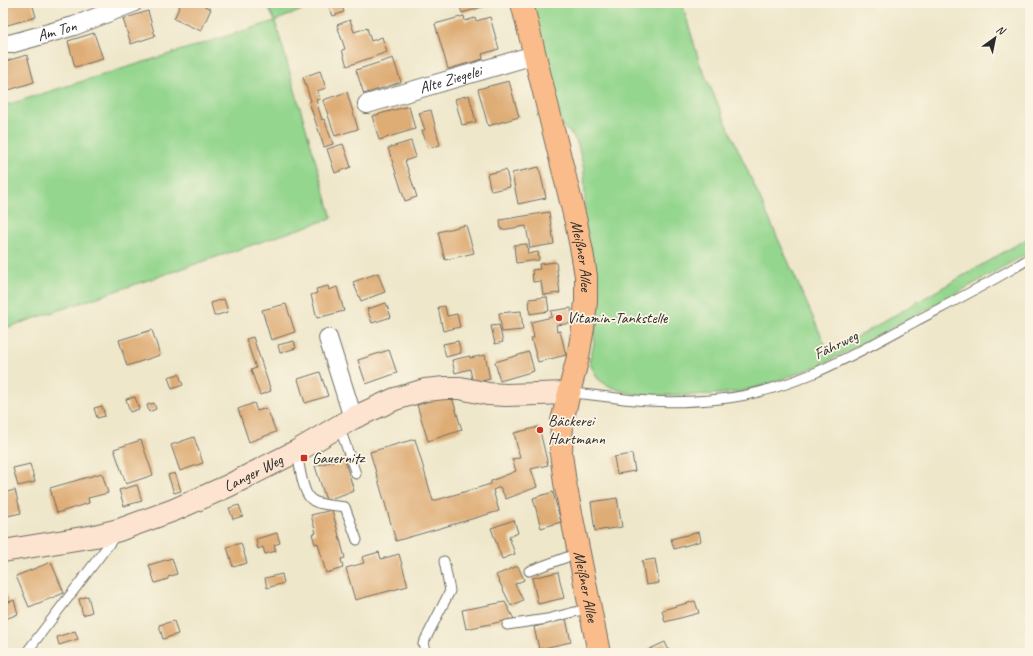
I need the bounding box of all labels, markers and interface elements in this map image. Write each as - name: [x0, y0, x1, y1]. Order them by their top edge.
- street label: Am Ton: [35, 16, 80, 46]
- north arrow: [975, 18, 1015, 58]
- text: N: [994, 22, 1009, 39]
- street label: Alte Ziegelei: [417, 60, 486, 98]
- street label: Meißner Allee: [566, 218, 596, 293]
- place label: Vitamin-Tankstelle: [567, 308, 669, 328]
- marker: Vitamin-Tankstelle: [554, 313, 564, 323]
- street label: Fährweg: [811, 325, 863, 364]
- place label: Bäckerei Hartmann: [548, 411, 606, 449]
- marker: Bäckerei Hartmann: [535, 425, 545, 435]
- place label: Gauernitz: [312, 448, 366, 468]
- street label: Langer Weg: [221, 449, 288, 497]
- marker: Gauernitz: [299, 453, 309, 463]
- street label: Meißner Allee: [569, 549, 603, 626]

